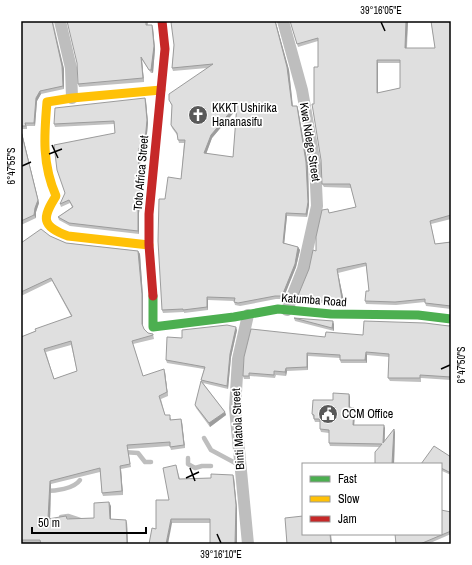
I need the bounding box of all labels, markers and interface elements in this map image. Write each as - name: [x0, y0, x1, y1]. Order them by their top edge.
- text: 39°16'05"E: [360, 4, 402, 17]
- place label: KKKT Ushirika Hananasifu: [212, 100, 277, 130]
- street label: Kwa Ndege Street: [296, 101, 324, 183]
- church icon: KKKT Ushirika Hananasifu: [187, 104, 209, 126]
- street label: Toto Africa Street: [130, 134, 152, 211]
- text: 6°47'55"S: [5, 147, 18, 184]
- street label: Katumba Road: [281, 290, 347, 310]
- text: 6°47'50"S: [455, 346, 468, 383]
- street label: Binti Matola Street: [228, 388, 248, 470]
- public building icon: CCM Office: [317, 403, 339, 425]
- place label: CCM Office: [342, 406, 393, 422]
- legend: [302, 463, 442, 535]
- text: Fast: [338, 471, 357, 487]
- text: Slow: [338, 491, 360, 507]
- scale bar: [32, 509, 146, 535]
- text: Jam: [338, 511, 357, 527]
- text: 50 m: [38, 515, 60, 531]
- text: 39°16'10"E: [200, 548, 242, 561]

